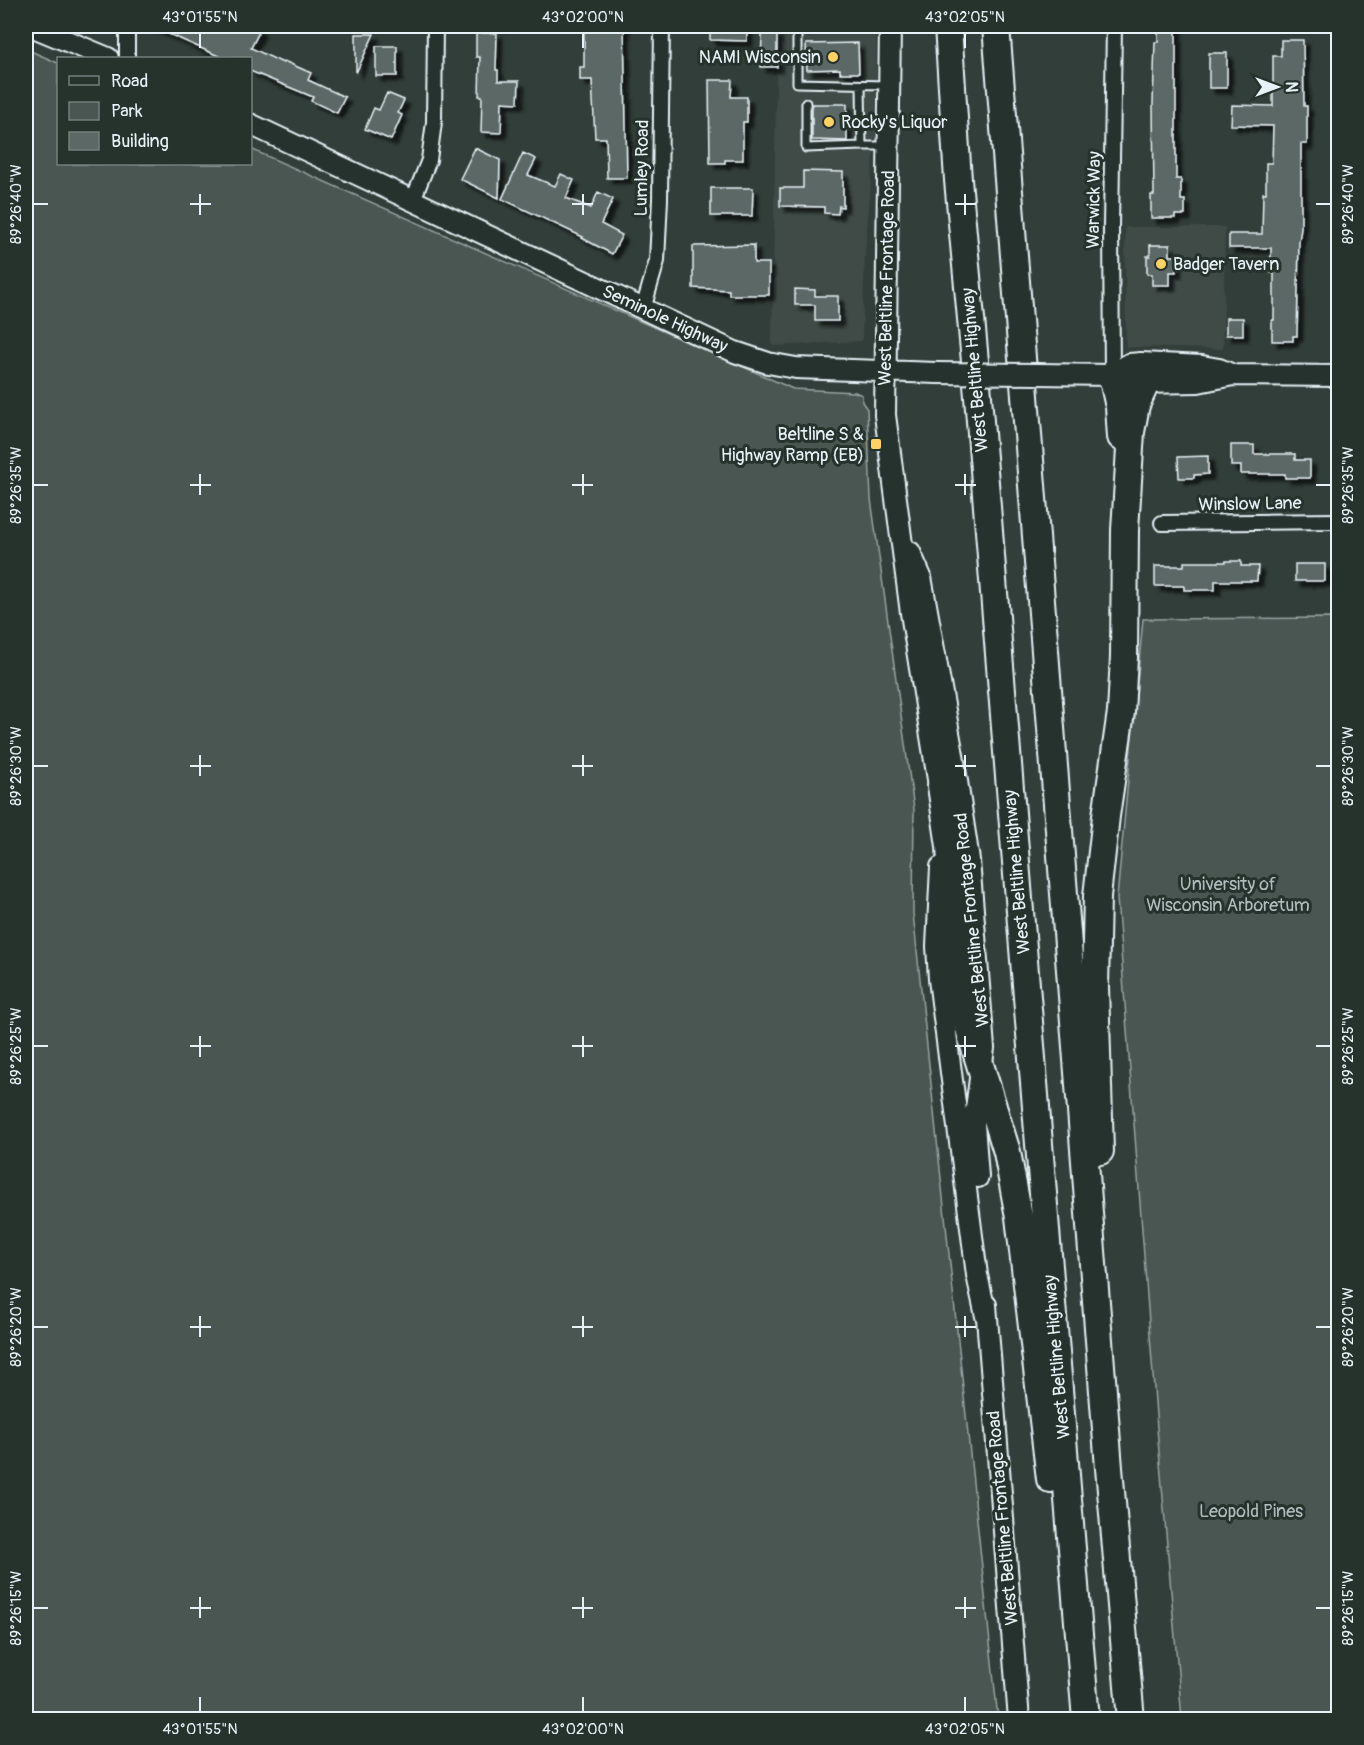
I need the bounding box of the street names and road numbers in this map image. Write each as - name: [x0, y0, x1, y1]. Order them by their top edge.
- street label: Lumley Road: [630, 119, 654, 217]
- street label: Warwick Way: [1082, 151, 1106, 249]
- street label: West Beltline Frontage Road: [874, 170, 900, 386]
- street label: Seminole Highway: [599, 280, 732, 358]
- street label: West Beltline Highway: [956, 287, 994, 453]
- street label: Winslow Lane: [1198, 492, 1302, 516]
- street label: West Beltline Highway: [998, 789, 1036, 955]
- street label: West Beltline Frontage Road: [949, 812, 995, 1028]
- street label: West Beltline Highway: [1038, 1274, 1076, 1440]
- street label: West Beltline Frontage Road: [982, 1410, 1024, 1626]

